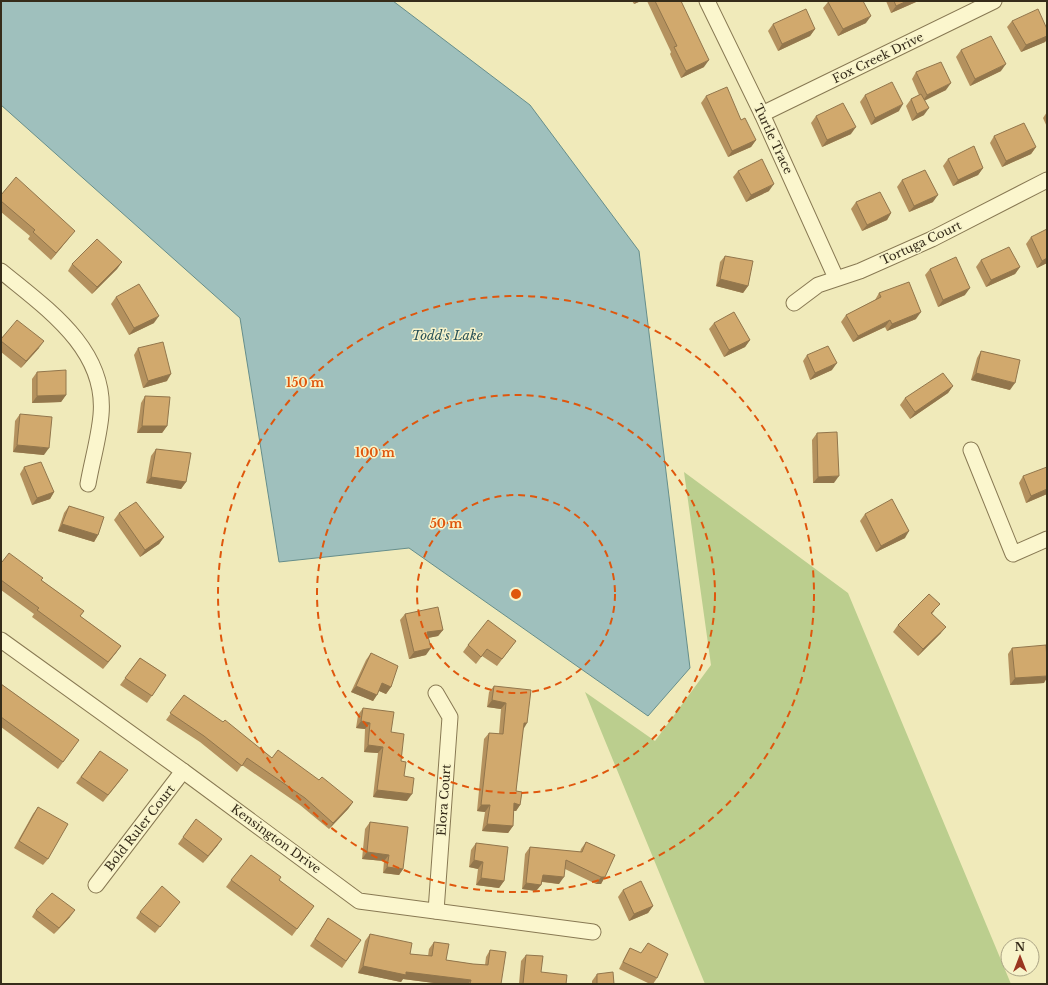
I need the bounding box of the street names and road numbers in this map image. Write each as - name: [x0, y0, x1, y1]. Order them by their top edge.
- street label: Fox Creek Drive: [830, 29, 926, 86]
- street label: Turtle Trace: [751, 101, 796, 176]
- street label: Tortuga Court: [878, 217, 964, 268]
- street label: Elora Court: [434, 763, 454, 836]
- street label: Bold Ruler Court: [101, 781, 178, 874]
- street label: Kensington Drive: [228, 801, 324, 876]

